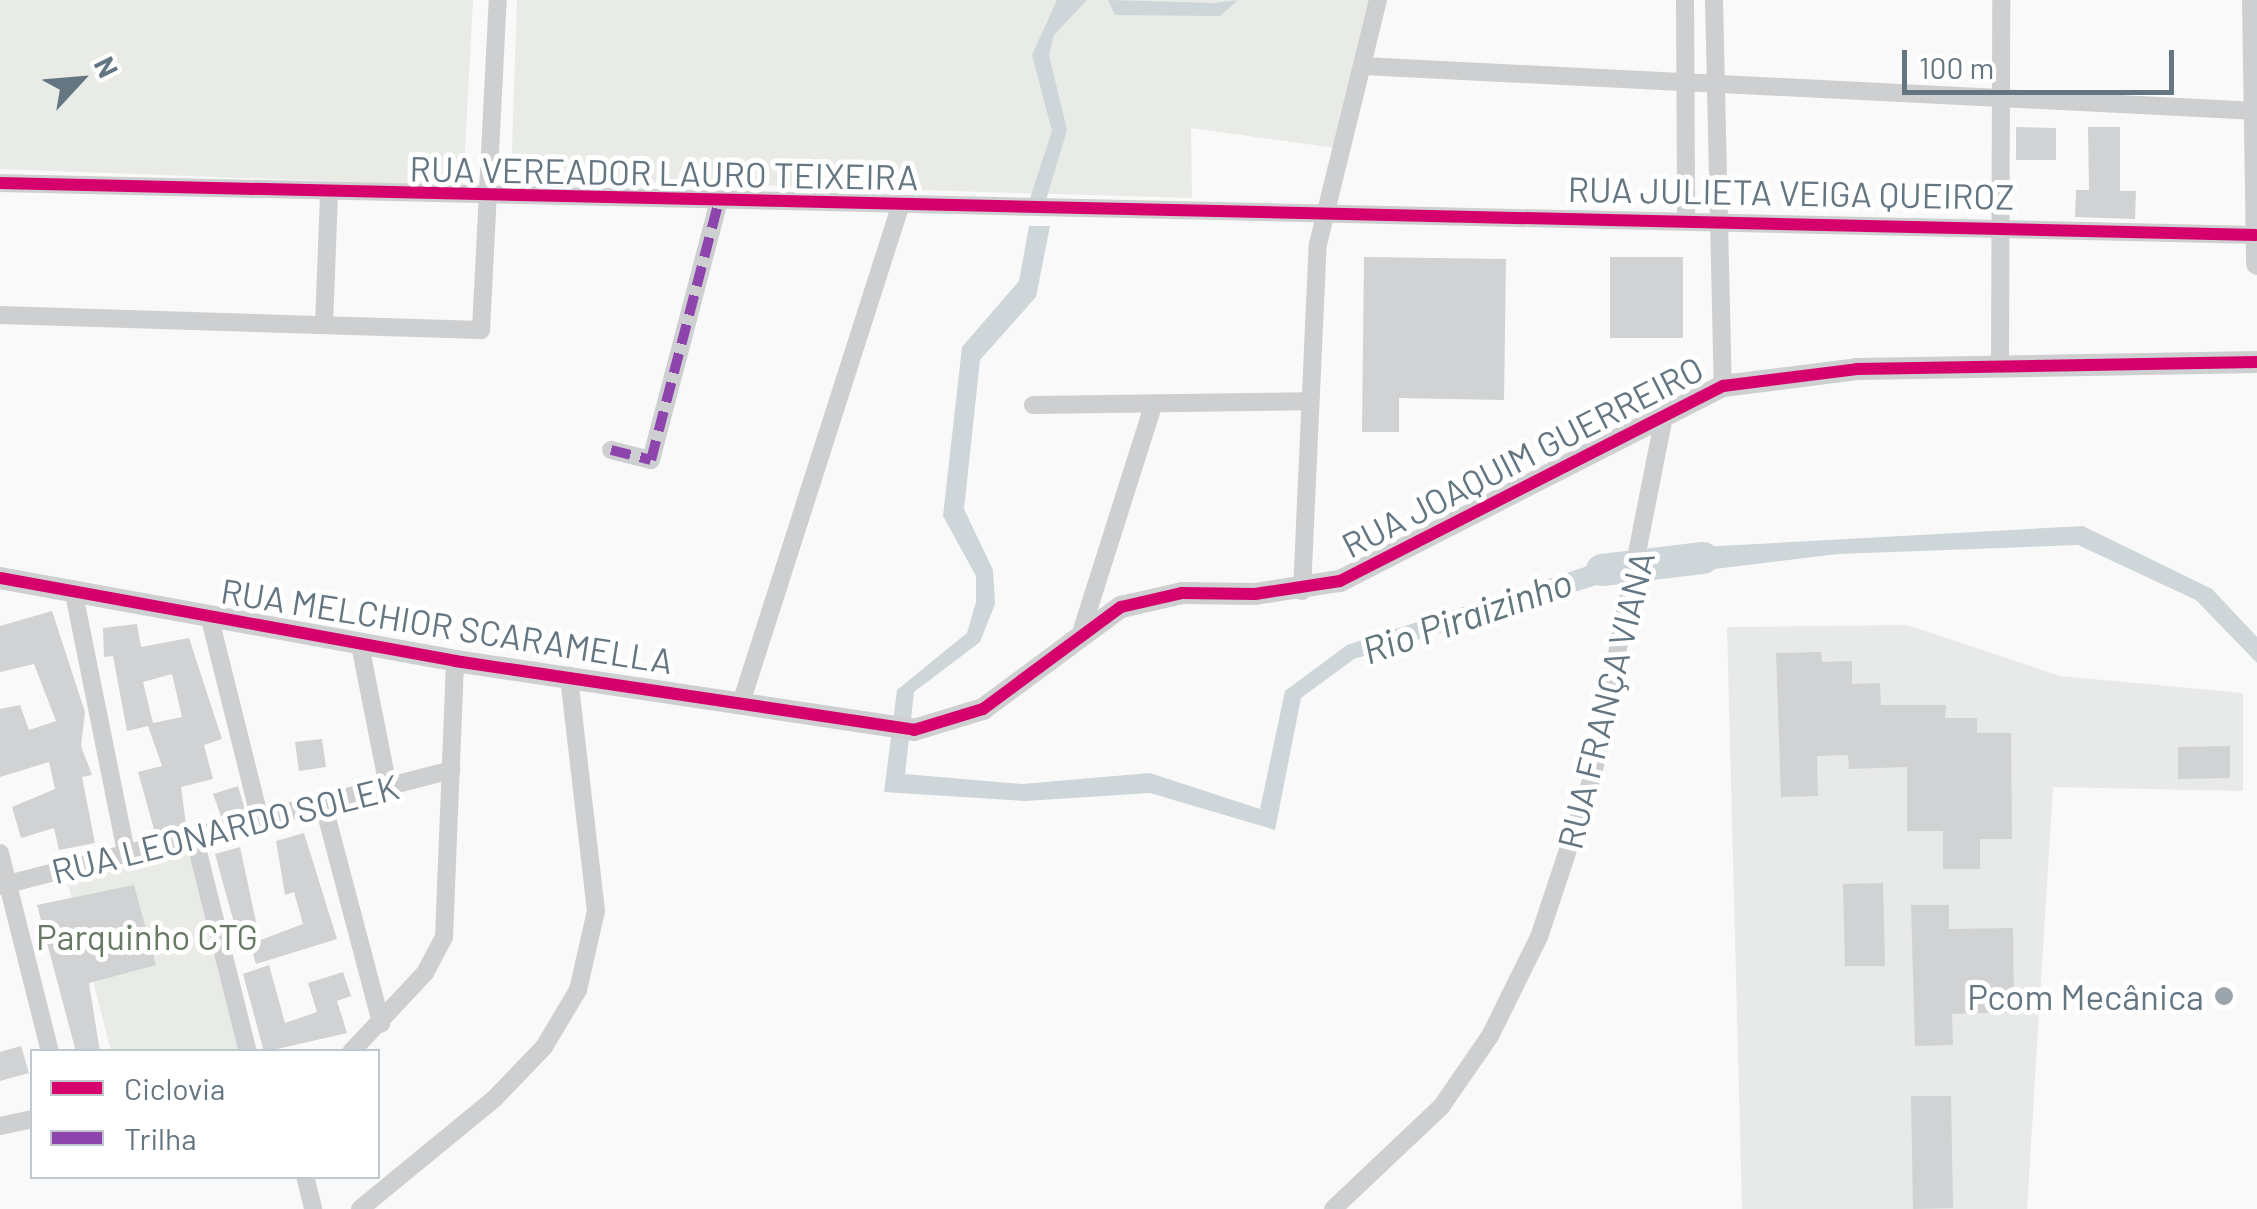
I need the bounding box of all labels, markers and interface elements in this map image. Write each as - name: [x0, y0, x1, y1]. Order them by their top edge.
- north arrow: [30, 30, 130, 130]
- scale bar: [1907, 30, 2180, 92]
- text: 100 m: [1919, 49, 1994, 85]
- text: N: [88, 51, 126, 83]
- street label: RUA VEREADOR LAURO TEIXEIRA: [409, 147, 919, 197]
- street label: RUA JULIETA VEIGA QUEIROZ: [1567, 167, 2015, 217]
- street label: RUA JOAQUIM GUERREIRO: [1334, 347, 1710, 565]
- street label: RUA FRANÇA VIANA: [1548, 547, 1662, 853]
- water label: Rio Piraizinho: [1356, 559, 1578, 673]
- street label: RUA MELCHIOR SCARAMELLA: [218, 569, 676, 681]
- street label: RUA LEONARDO SOLEK: [47, 765, 403, 891]
- park label: Parquinho CTG: [36, 915, 258, 957]
- place label: Pcom Mecânica: [1967, 975, 2204, 1017]
- marker: Pcom Mecânica: [2213, 985, 2235, 1007]
- legend: [30, 1049, 380, 1179]
- text: Ciclovia: [124, 1070, 225, 1106]
- text: Trilha: [124, 1120, 196, 1156]

